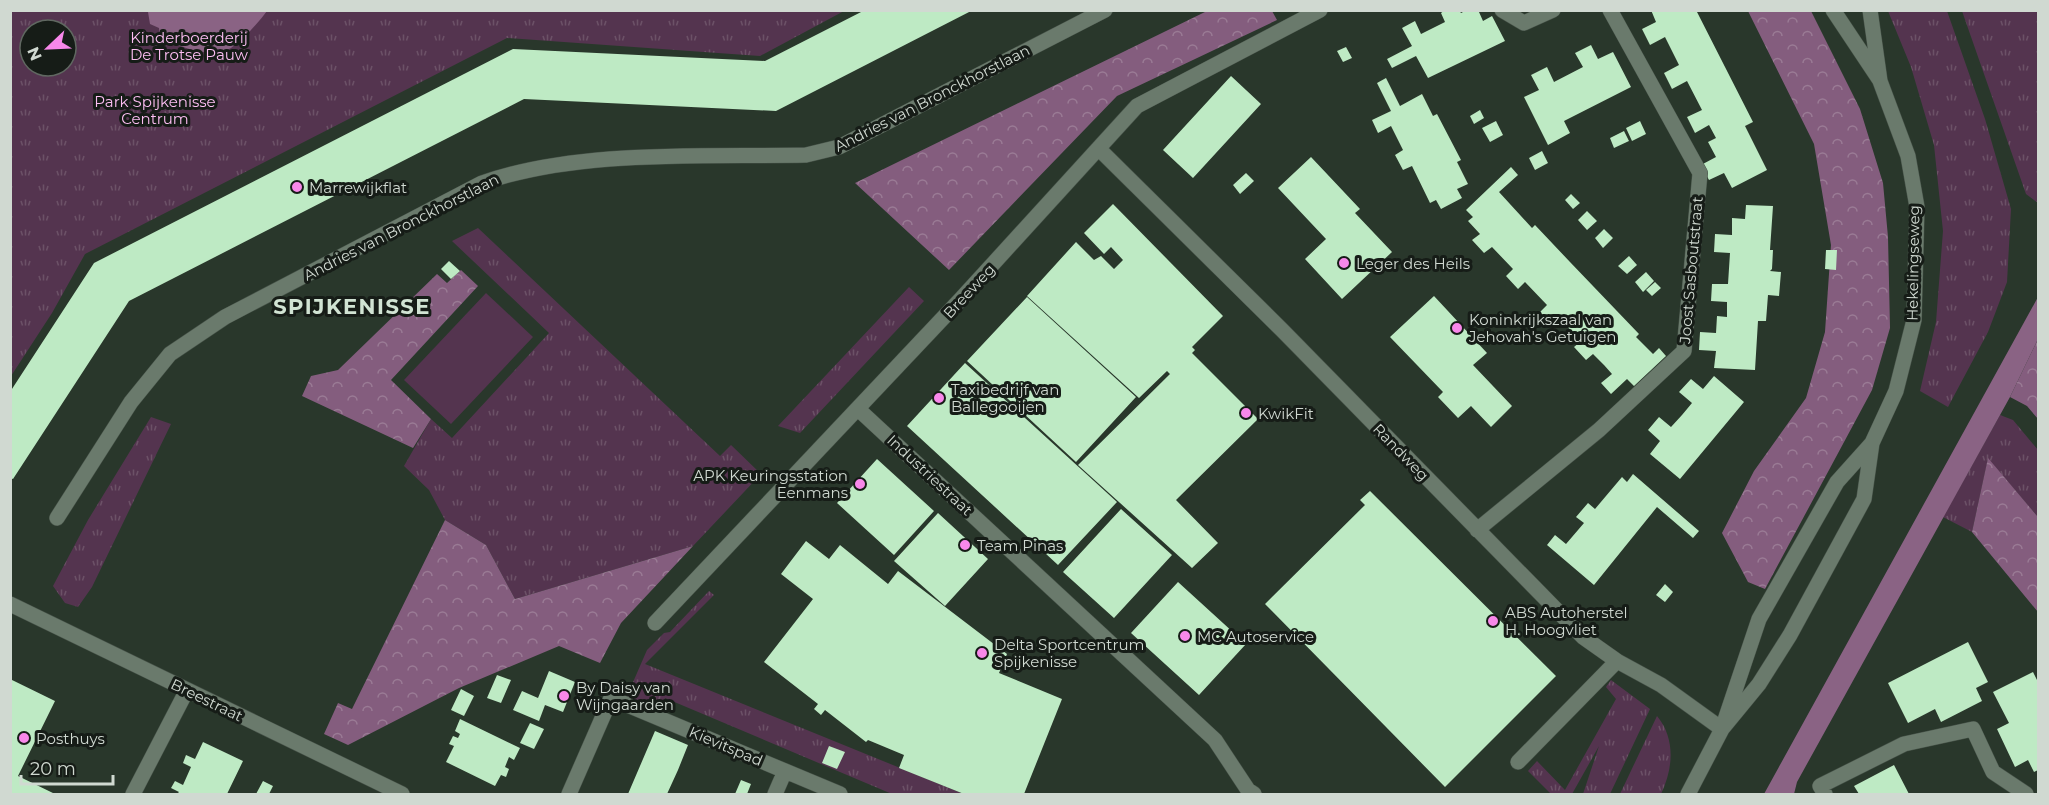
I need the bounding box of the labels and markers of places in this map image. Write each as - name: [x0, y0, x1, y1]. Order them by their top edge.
- place label: Marrewijkflat: [309, 178, 407, 197]
- marker: Marrewijkflat: [290, 180, 304, 194]
- place label: Leger des Heils: [1356, 254, 1470, 273]
- marker: Leger des Heils: [1337, 256, 1351, 270]
- place label: Koninkrijkszaal van Jehovah's Getuigen: [1468, 310, 1616, 346]
- marker: Koninkrijkszaal van Jehovah's Getuigen: [1450, 321, 1464, 335]
- place label: Taxibedrijf van Ballegooijen: [951, 380, 1059, 416]
- marker: Taxibedrijf van Ballegooijen: [932, 391, 946, 405]
- place label: KwikFit: [1258, 404, 1314, 423]
- marker: KwikFit: [1239, 406, 1253, 420]
- place label: APK Keuringsstation Eenmans: [693, 466, 848, 502]
- marker: APK Keuringsstation Eenmans: [853, 477, 867, 491]
- place label: Team Pinas: [977, 536, 1063, 555]
- marker: Team Pinas: [958, 538, 972, 552]
- place label: ABS Autoherstel H. Hoogvliet: [1505, 603, 1628, 639]
- marker: ABS Autoherstel H. Hoogvliet: [1486, 614, 1500, 628]
- place label: MC Autoservice: [1197, 627, 1314, 646]
- marker: MC Autoservice: [1178, 629, 1192, 643]
- place label: Delta Sportcentrum Spijkenisse: [994, 635, 1144, 671]
- marker: Delta Sportcentrum Spijkenisse: [975, 646, 989, 660]
- place label: By Daisy van Wijngaarden: [576, 678, 674, 714]
- marker: By Daisy van Wijngaarden: [557, 689, 571, 703]
- place label: Posthuys: [36, 729, 105, 748]
- marker: Posthuys: [17, 731, 31, 745]

